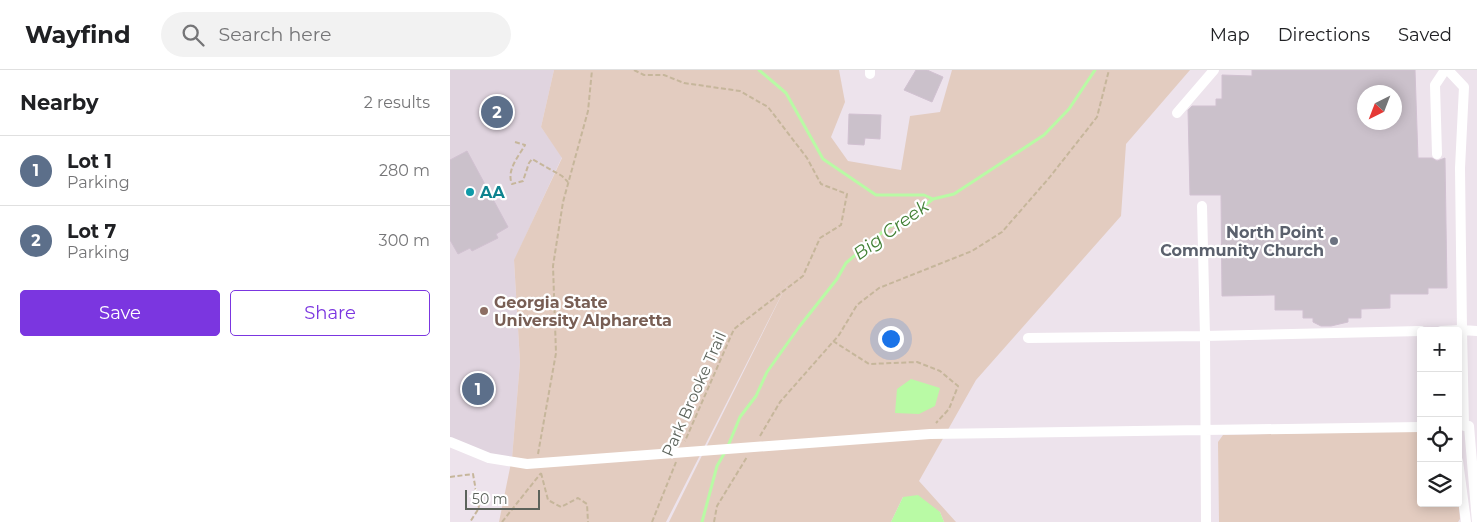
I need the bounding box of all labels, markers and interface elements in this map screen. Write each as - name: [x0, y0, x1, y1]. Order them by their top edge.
- search box: [161, 12, 511, 57]
- text: Wayfind: [25, 20, 131, 49]
- icon: search: [179, 21, 207, 49]
- text: Search here: [219, 23, 332, 46]
- text: Map: [1210, 24, 1250, 46]
- text: Directions: [1278, 24, 1370, 46]
- text: Saved: [1398, 24, 1452, 46]
- north arrow: [1357, 85, 1402, 130]
- text: Nearby: [20, 90, 99, 115]
- text: 2 results: [364, 93, 430, 112]
- pin: 2: [481, 93, 513, 131]
- text: Lot 1: [67, 150, 112, 173]
- text: 1: [33, 161, 39, 180]
- text: 280 m: [379, 161, 430, 180]
- text: Parking: [67, 173, 130, 192]
- place label: AA: [479, 183, 506, 202]
- marker: AA: [464, 186, 476, 198]
- water label: Big Creek: [849, 195, 934, 265]
- text: Lot 7: [67, 220, 116, 243]
- place label: North Point Community Church: [1160, 223, 1324, 260]
- text: 2: [31, 231, 41, 250]
- text: 300 m: [379, 231, 430, 250]
- marker: North Point Community Church: [1328, 235, 1340, 247]
- text: Parking: [67, 243, 130, 262]
- button: Save: [20, 290, 220, 336]
- button: Share: [230, 290, 430, 336]
- place label: Georgia State University Alpharetta: [494, 293, 672, 330]
- marker: Georgia State University Alpharetta: [478, 305, 490, 317]
- your location: [878, 326, 904, 352]
- map controls: [1417, 327, 1462, 507]
- button: +: [1417, 327, 1462, 372]
- street label: Park Brooke Trail: [658, 328, 730, 460]
- pin: 1: [462, 370, 494, 408]
- button: −: [1417, 372, 1462, 417]
- button: locate: [1417, 417, 1462, 462]
- button: layers: [1417, 462, 1462, 507]
- scale bar: [465, 487, 540, 510]
- text: 50 m: [472, 490, 508, 508]

